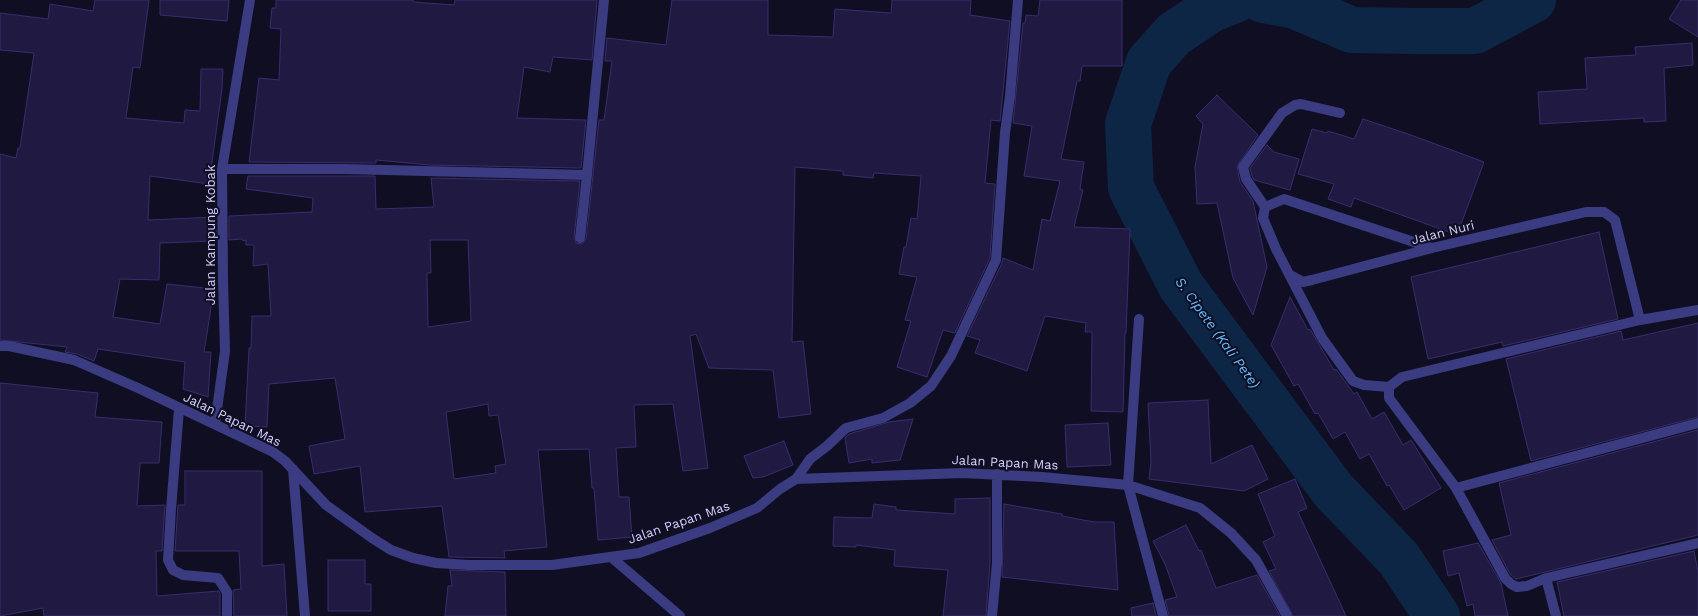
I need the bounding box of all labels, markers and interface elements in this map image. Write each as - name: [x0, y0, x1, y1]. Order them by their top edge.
- street label: Jalan Kampung Kobak: [203, 165, 219, 305]
- street label: Jalan Nuri: [1410, 218, 1476, 248]
- water label: S. Cipete (Kali Pete): [1171, 274, 1263, 392]
- street label: Jalan Papan Mas: [181, 390, 283, 450]
- street label: Jalan Papan Mas: [951, 452, 1059, 474]
- street label: Jalan Papan Mas: [626, 498, 732, 548]

